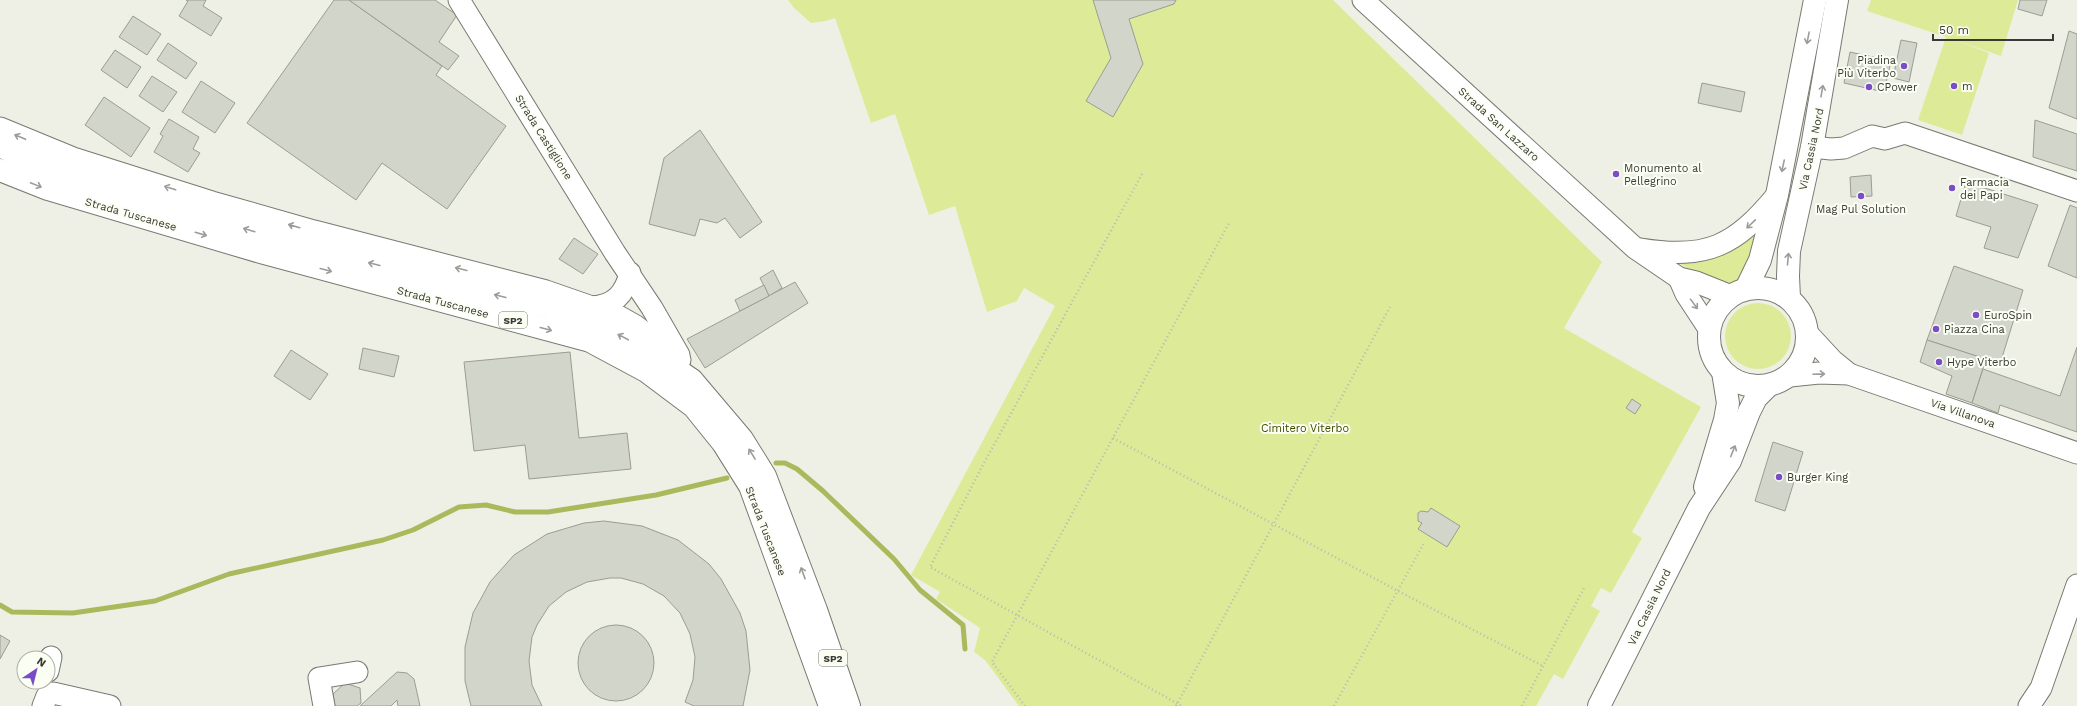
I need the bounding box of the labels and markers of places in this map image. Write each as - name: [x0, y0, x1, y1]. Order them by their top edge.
- place label: Piadina Più Viterbo: [1837, 54, 1896, 80]
- marker: Piadina Più Viterbo: [1899, 61, 1909, 71]
- place label: m: [1962, 80, 1972, 93]
- place label: CPower: [1877, 81, 1918, 94]
- marker: m: [1949, 81, 1959, 91]
- marker: CPower: [1864, 82, 1874, 92]
- place label: Monumento al Pellegrino: [1624, 162, 1702, 188]
- marker: Monumento al Pellegrino: [1611, 169, 1621, 179]
- place label: Farmacia dei Papi: [1960, 176, 2009, 202]
- marker: Farmacia dei Papi: [1947, 183, 1957, 193]
- marker: Mag Pul Solution: [1856, 191, 1866, 201]
- place label: Mag Pul Solution: [1816, 203, 1906, 216]
- place label: EuroSpin: [1984, 309, 2032, 322]
- marker: EuroSpin: [1971, 310, 1981, 320]
- place label: Piazza Cina: [1944, 323, 2005, 336]
- marker: Piazza Cina: [1931, 324, 1941, 334]
- place label: Hype Viterbo: [1947, 356, 2016, 369]
- marker: Hype Viterbo: [1934, 357, 1944, 367]
- place label: Burger King: [1787, 471, 1848, 484]
- marker: Burger King: [1774, 472, 1784, 482]

